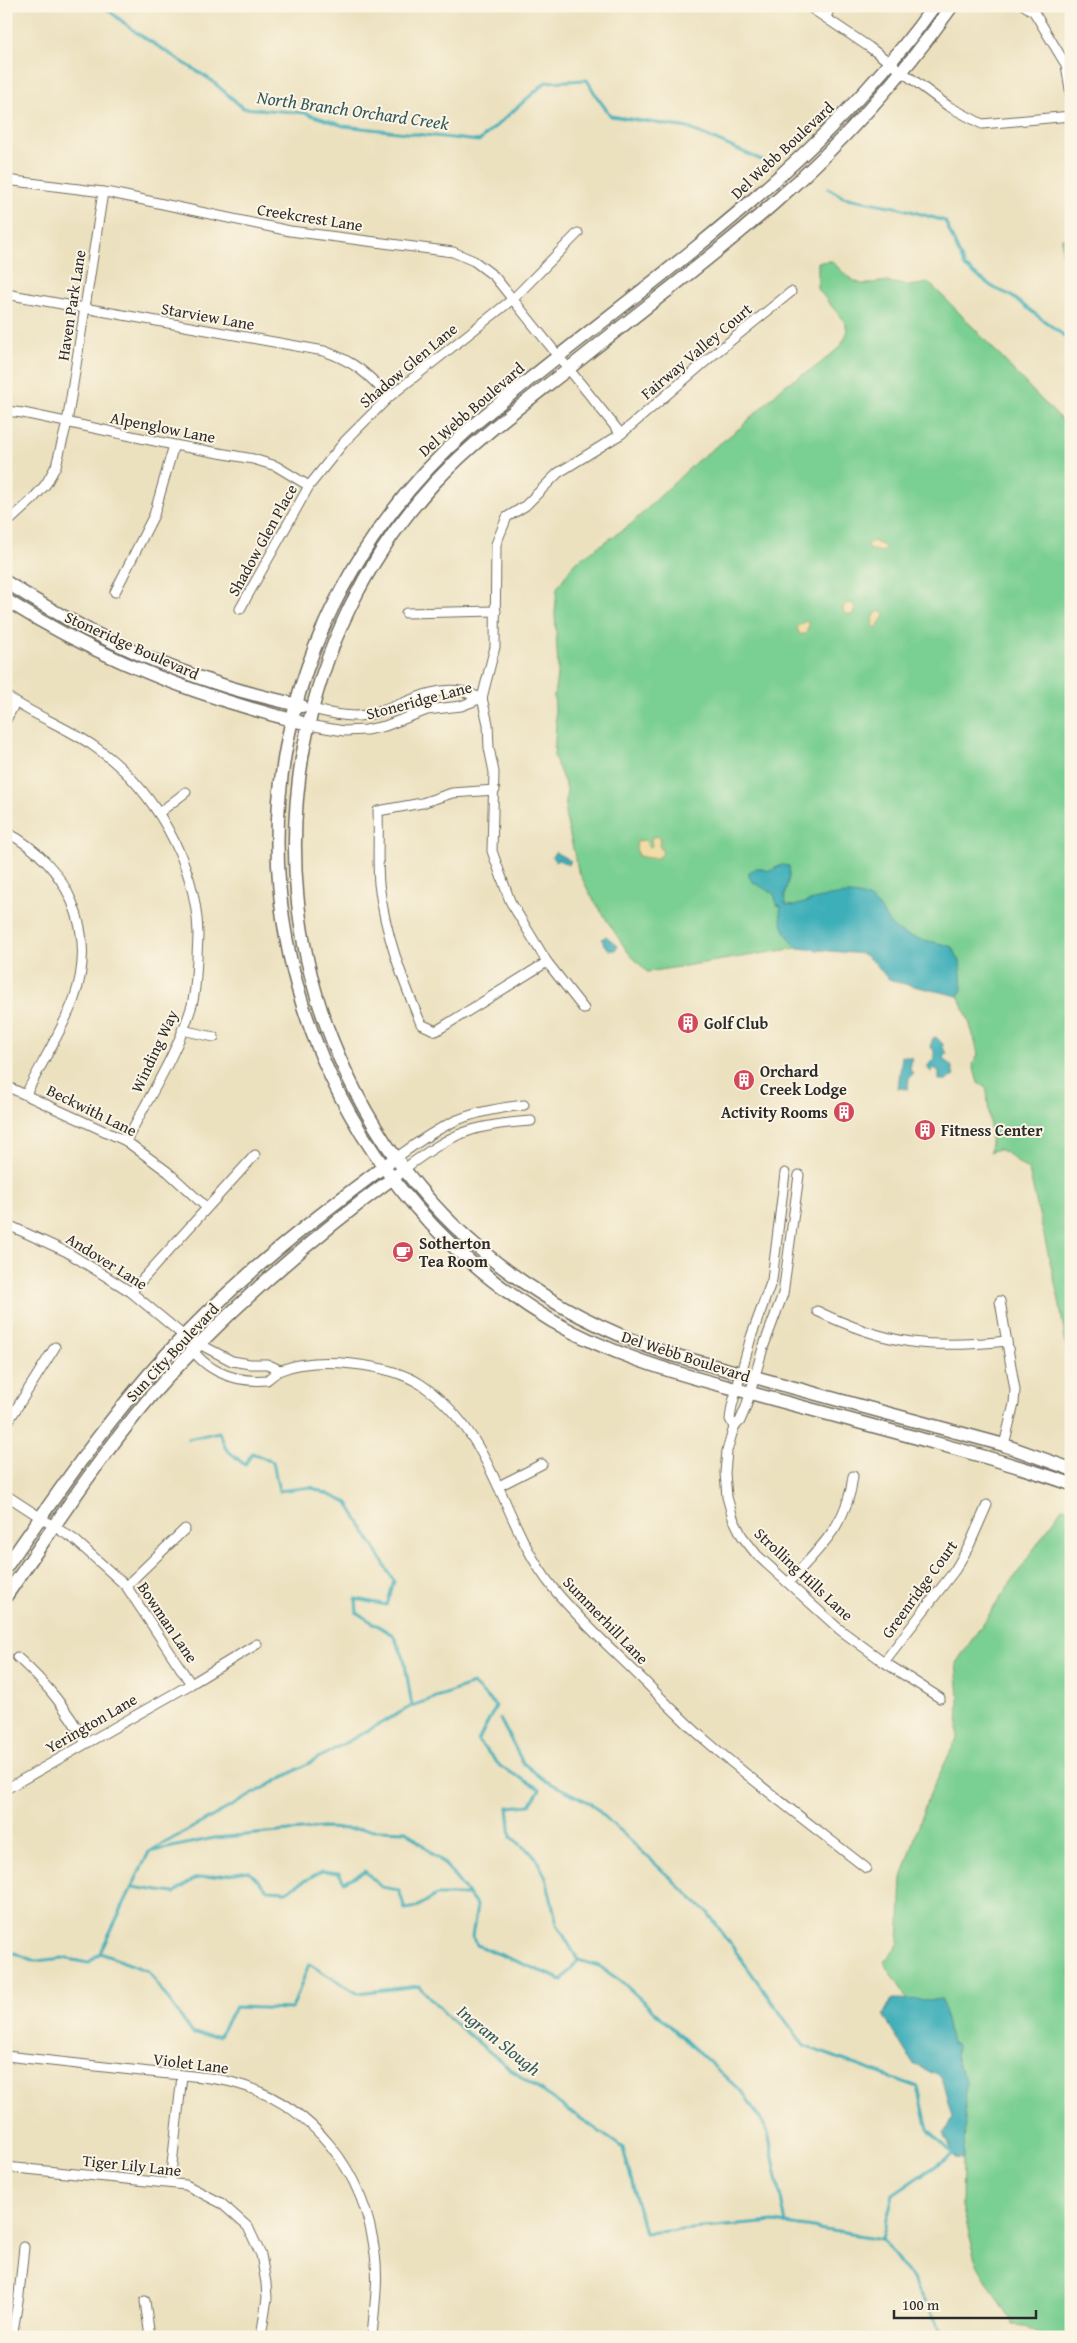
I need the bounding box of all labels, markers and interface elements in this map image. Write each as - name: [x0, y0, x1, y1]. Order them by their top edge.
- water label: North Branch Orchard Creek: [254, 83, 451, 137]
- street label: Del Webb Boulevard: [725, 95, 839, 204]
- street label: Creekcrest Lane: [256, 197, 364, 237]
- street label: Haven Park Lane: [50, 248, 92, 362]
- street label: Starview Lane: [159, 296, 257, 336]
- street label: Fairway Valley Court: [635, 297, 757, 405]
- street label: Shadow Glen Lane: [354, 317, 462, 413]
- street label: Del Webb Boulevard: [413, 356, 530, 462]
- street label: Alpenglow Lane: [108, 405, 218, 449]
- street label: Shadow Glen Place: [221, 480, 303, 600]
- street label: Stoneridge Boulevard: [61, 605, 203, 686]
- street label: Stoneridge Lane: [363, 674, 475, 726]
- street label: Winding Way: [124, 1006, 184, 1096]
- building icon: Golf Club: [676, 1011, 700, 1035]
- place label: Golf Club: [704, 1011, 768, 1035]
- place label: Orchard Creek Lodge: [760, 1059, 847, 1101]
- building icon: Orchard Creek Lodge: [732, 1068, 756, 1092]
- street label: Beckwith Lane: [43, 1078, 141, 1142]
- place label: Activity Rooms: [721, 1100, 828, 1124]
- building icon: Activity Rooms: [832, 1100, 856, 1124]
- building icon: Fitness Center: [913, 1118, 937, 1142]
- place label: Fitness Center: [941, 1118, 1043, 1142]
- street label: Andover Lane: [62, 1226, 152, 1296]
- place label: Sotherton Tea Room: [419, 1231, 491, 1273]
- cafe icon: Sotherton Tea Room: [391, 1240, 415, 1264]
- street label: Sun City Boulevard: [120, 1297, 225, 1407]
- street label: Del Webb Boulevard: [619, 1324, 754, 1388]
- street label: Strolling Hills Lane: [749, 1522, 859, 1626]
- street label: Greenridge Court: [875, 1535, 963, 1643]
- street label: Summerhill Lane: [558, 1570, 654, 1670]
- street label: Bowman Lane: [132, 1577, 204, 1667]
- street label: Yerington Lane: [41, 1687, 141, 1759]
- water label: Ingram Slough: [451, 1998, 547, 2082]
- street label: Violet Lane: [152, 2046, 230, 2080]
- street label: Tiger Lily Lane: [81, 2148, 183, 2182]
- scale bar: [894, 2288, 1037, 2320]
- text: 100 m: [902, 2294, 940, 2315]

